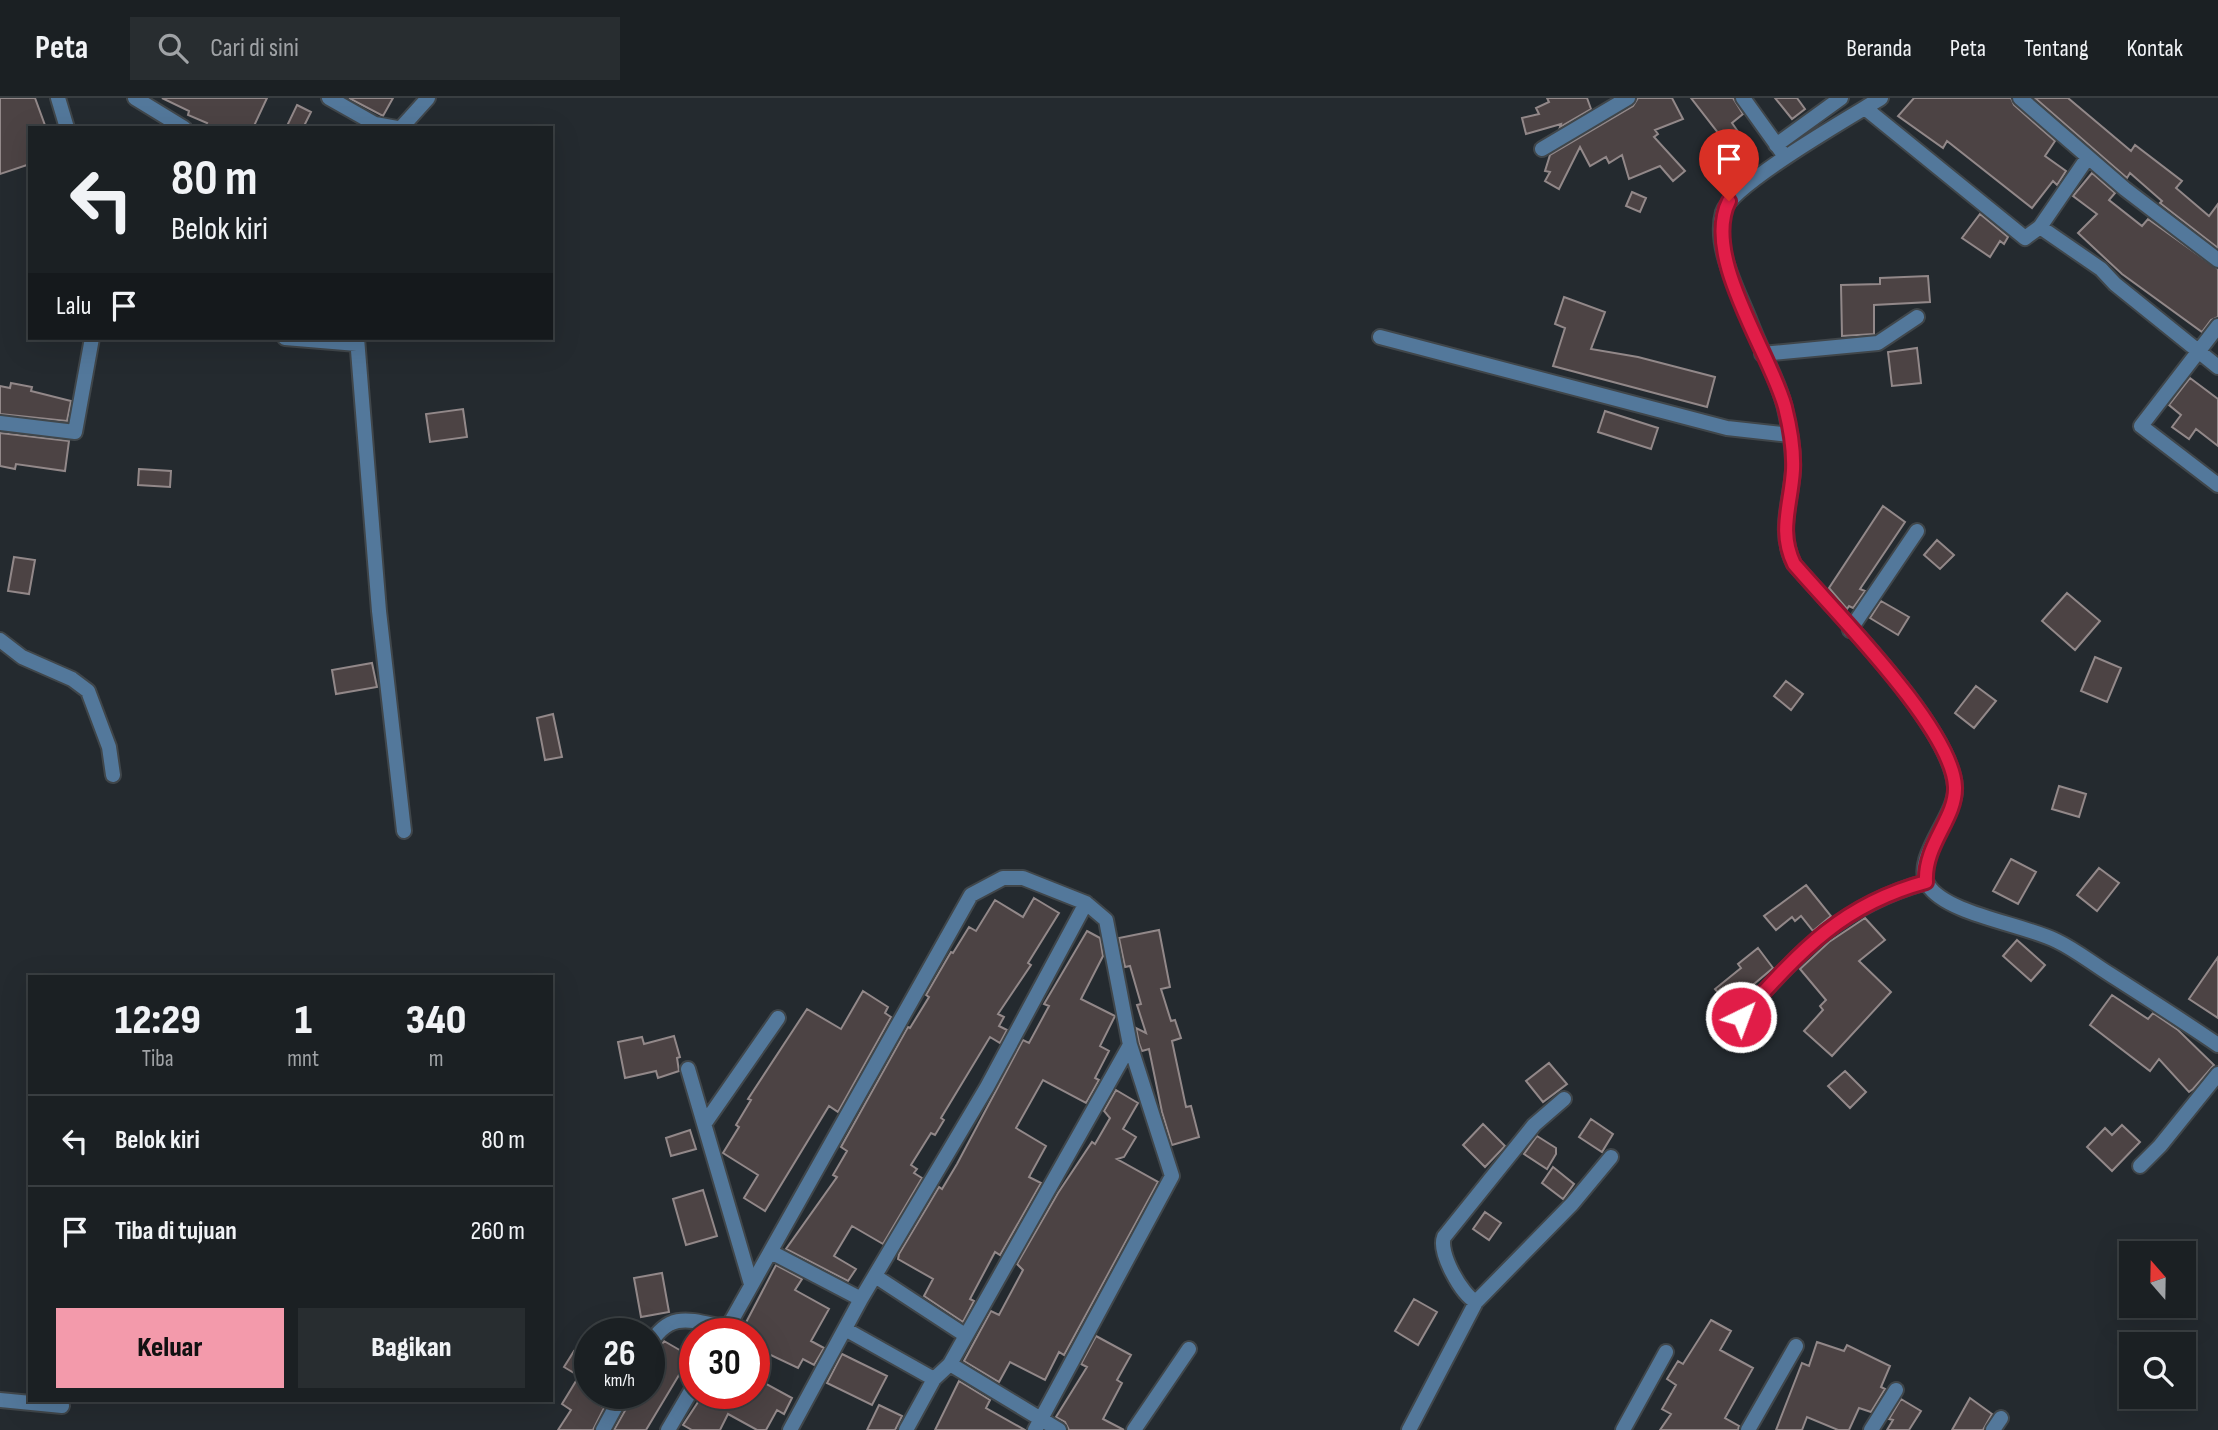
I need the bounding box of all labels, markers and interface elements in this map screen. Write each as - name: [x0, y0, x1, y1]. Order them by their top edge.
- search box: [130, 17, 620, 80]
- text: Peta: [35, 28, 88, 68]
- icon: search: [154, 29, 192, 67]
- text: Cari di sini: [210, 33, 299, 64]
- text: Beranda: [1846, 34, 1912, 63]
- text: Peta: [1950, 34, 1986, 63]
- text: Tentang: [2024, 34, 2089, 63]
- text: Kontak: [2127, 34, 2183, 63]
- pin: [1699, 129, 1759, 201]
- icon: arrive: [1710, 140, 1748, 178]
- text: 80 m: [171, 150, 258, 209]
- icon: left: [56, 154, 147, 245]
- text: Belok kiri: [171, 210, 268, 249]
- icon: arrive: [105, 287, 143, 325]
- text: Lalu: [56, 291, 91, 322]
- position arrow: [1704, 980, 1778, 1054]
- text: 12:29: [115, 995, 201, 1046]
- text: 1: [295, 995, 312, 1046]
- text: 340: [406, 995, 466, 1046]
- text: Tiba: [142, 1045, 174, 1073]
- text: mnt: [287, 1045, 319, 1073]
- text: m: [429, 1045, 443, 1073]
- icon: left: [56, 1122, 94, 1160]
- text: Belok kiri: [115, 1125, 200, 1156]
- text: 80 m: [481, 1125, 525, 1156]
- icon: arrive: [56, 1213, 94, 1251]
- text: Tiba di tujuan: [115, 1216, 237, 1247]
- text: 260 m: [470, 1216, 525, 1247]
- north arrow: [2119, 1241, 2196, 1318]
- map controls: [2119, 1241, 2196, 1409]
- button: Keluar: [56, 1308, 284, 1388]
- button: Bagikan: [298, 1308, 525, 1388]
- speed limit sign: 30: [679, 1318, 770, 1409]
- button: search: [2119, 1332, 2196, 1409]
- text: 26: [604, 1333, 635, 1376]
- text: km/h: [604, 1370, 635, 1391]

